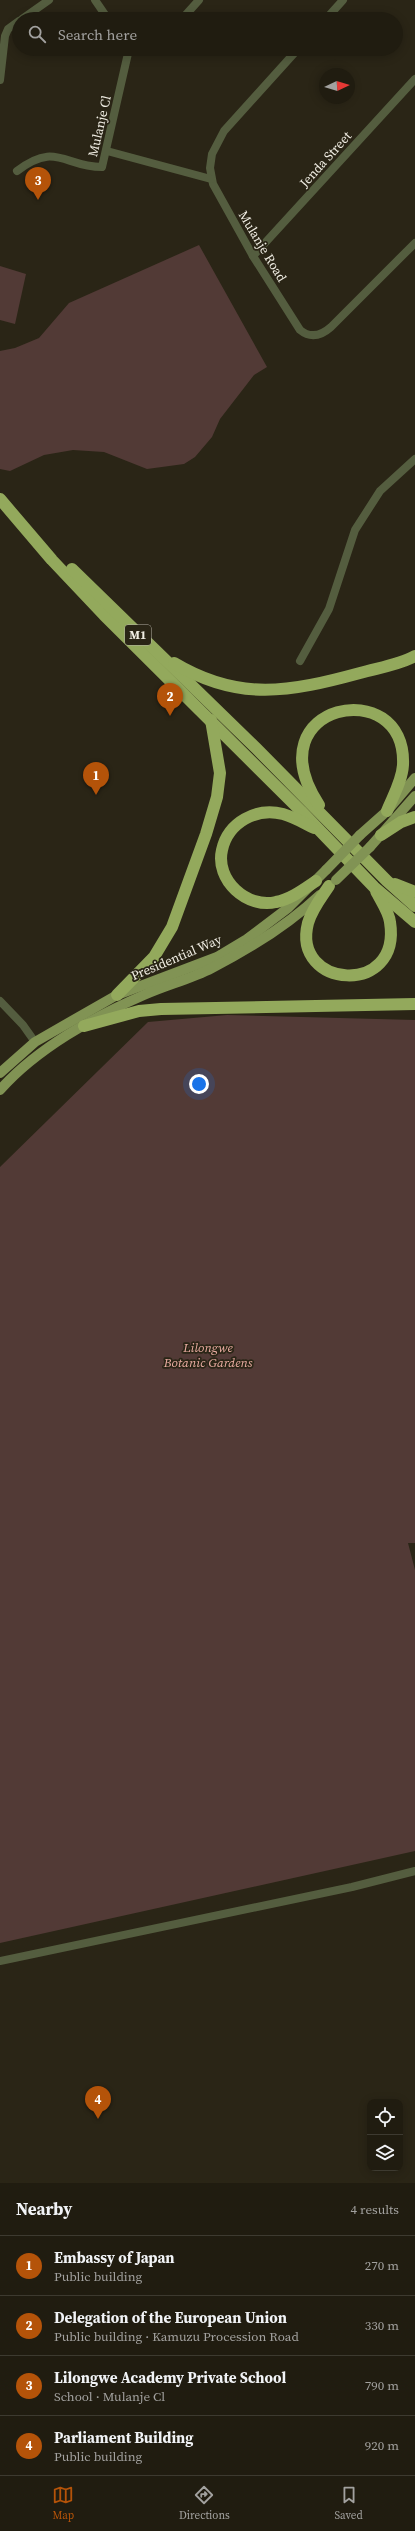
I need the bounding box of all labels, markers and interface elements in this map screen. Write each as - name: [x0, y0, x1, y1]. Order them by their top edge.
- search box: [12, 12, 403, 56]
- icon: search: [26, 23, 48, 45]
- text: Search here: [58, 24, 137, 45]
- north arrow: [319, 68, 355, 104]
- street label: Mulanje Cl: [84, 94, 115, 158]
- street label: Jenda Street: [295, 127, 355, 192]
- pin: 3: [25, 167, 51, 200]
- street label: Mulanje Road: [235, 208, 291, 285]
- road number: M1: [125, 625, 151, 645]
- pin: 2: [157, 683, 183, 716]
- pin: 1: [83, 762, 109, 795]
- street label: Presidential Way: [128, 931, 224, 984]
- your location: [189, 1074, 209, 1094]
- park label: Lilongwe Botanic Gardens: [163, 1339, 253, 1371]
- pin: 4: [85, 2086, 111, 2119]
- map controls: [367, 2099, 403, 2171]
- button: locate: [367, 2099, 403, 2135]
- button: layers: [367, 2135, 403, 2171]
- text: Nearby: [16, 2197, 72, 2221]
- text: 4 results: [351, 2201, 399, 2218]
- text: Embassy of Japan: [54, 2247, 175, 2268]
- text: 1: [25, 2257, 33, 2274]
- text: 270 m: [365, 2257, 399, 2274]
- text: Public building: [54, 2268, 142, 2285]
- text: Delegation of the European Union: [54, 2307, 287, 2328]
- text: 2: [25, 2317, 33, 2334]
- text: 330 m: [365, 2317, 399, 2334]
- text: Public building · Kamuzu Procession Road: [54, 2328, 299, 2345]
- text: Lilongwe Academy Private School: [54, 2367, 286, 2388]
- text: 3: [25, 2377, 33, 2394]
- text: 790 m: [365, 2377, 399, 2394]
- text: School · Mulanje Cl: [54, 2388, 165, 2405]
- text: Parliament Building: [54, 2427, 194, 2448]
- text: 4: [25, 2437, 33, 2454]
- text: 920 m: [365, 2437, 399, 2454]
- text: Public building: [54, 2448, 142, 2465]
- tab: Map: [52, 2484, 74, 2523]
- tab: Directions: [179, 2484, 230, 2523]
- tab: Saved: [334, 2484, 363, 2523]

